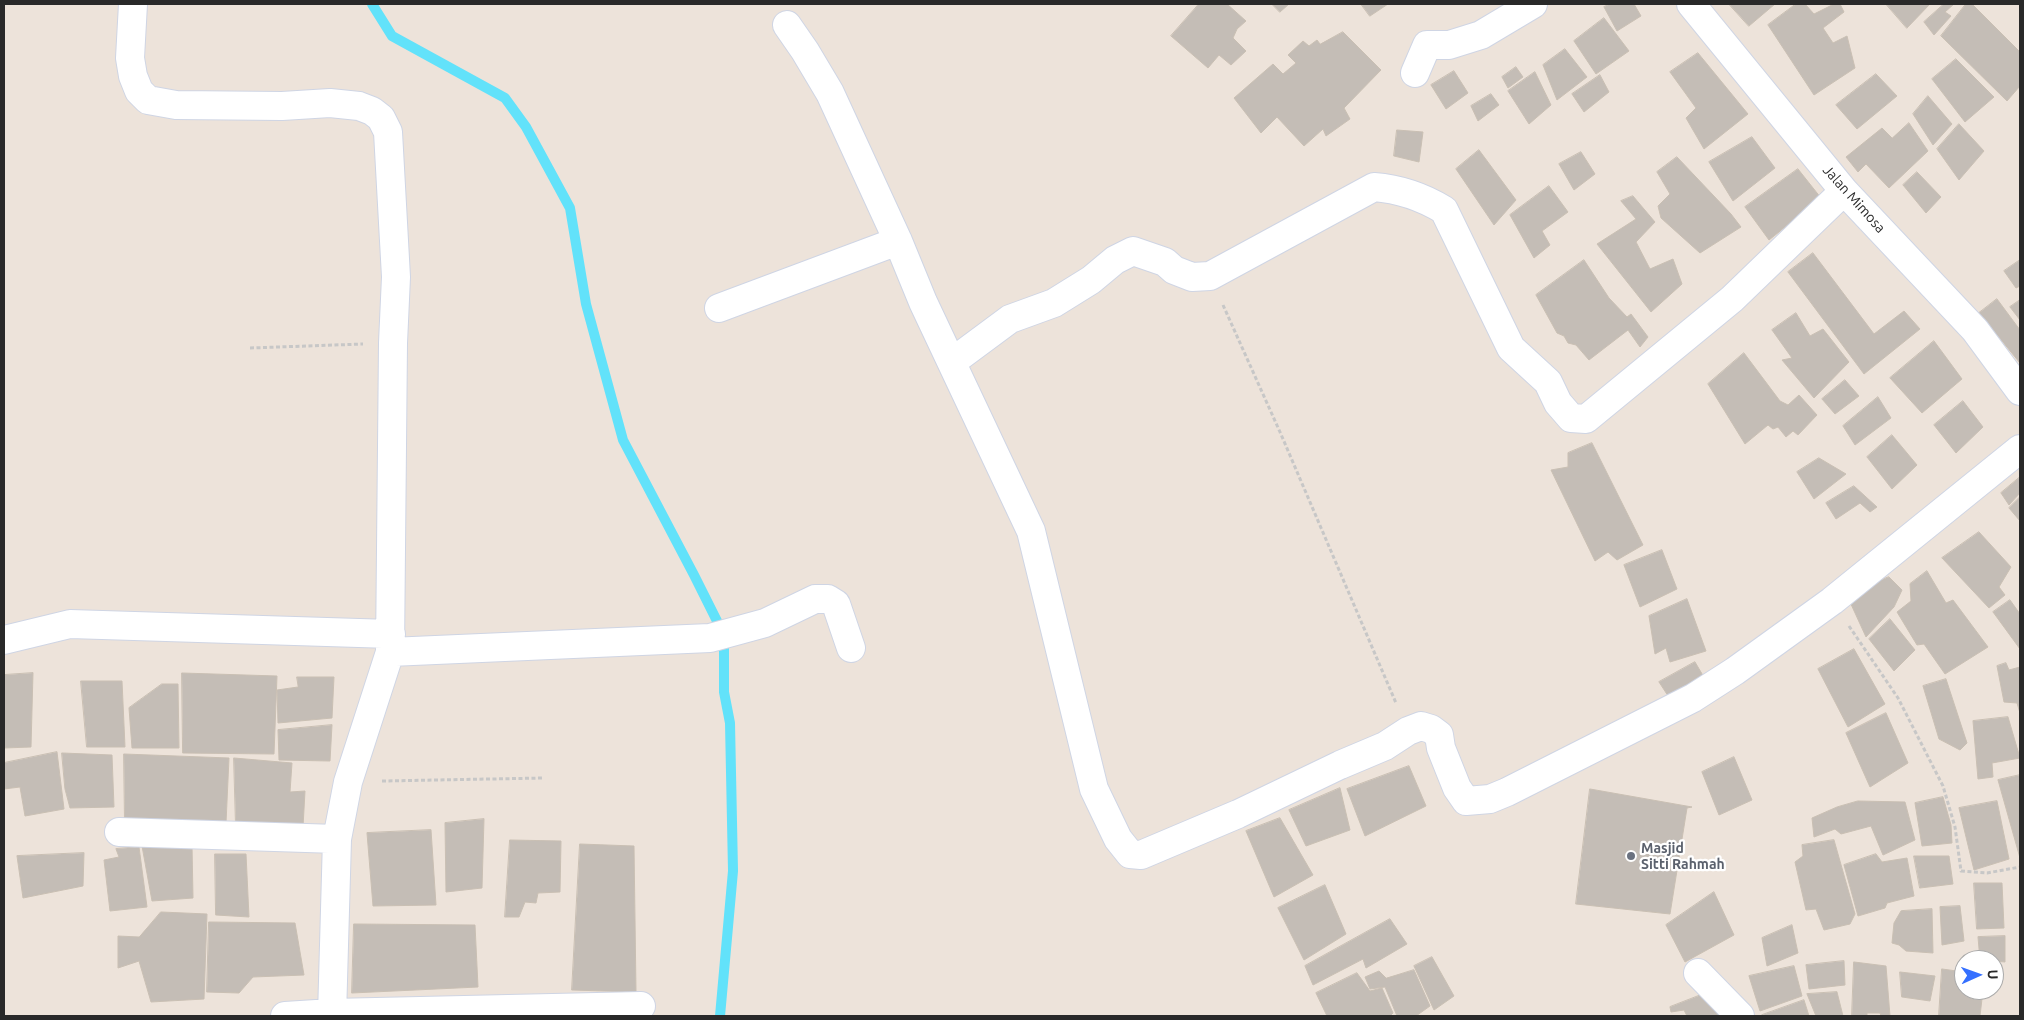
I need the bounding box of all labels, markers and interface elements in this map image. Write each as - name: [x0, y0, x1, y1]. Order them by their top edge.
- street label: Jalan Mimosa: [1819, 162, 1889, 236]
- place label: Masjid Sitti Rahmah: [1641, 840, 1725, 872]
- marker: Masjid Sitti Rahmah: [1625, 850, 1637, 862]
- north arrow: [1954, 950, 2004, 1000]
- text: U: [1985, 969, 2001, 980]

